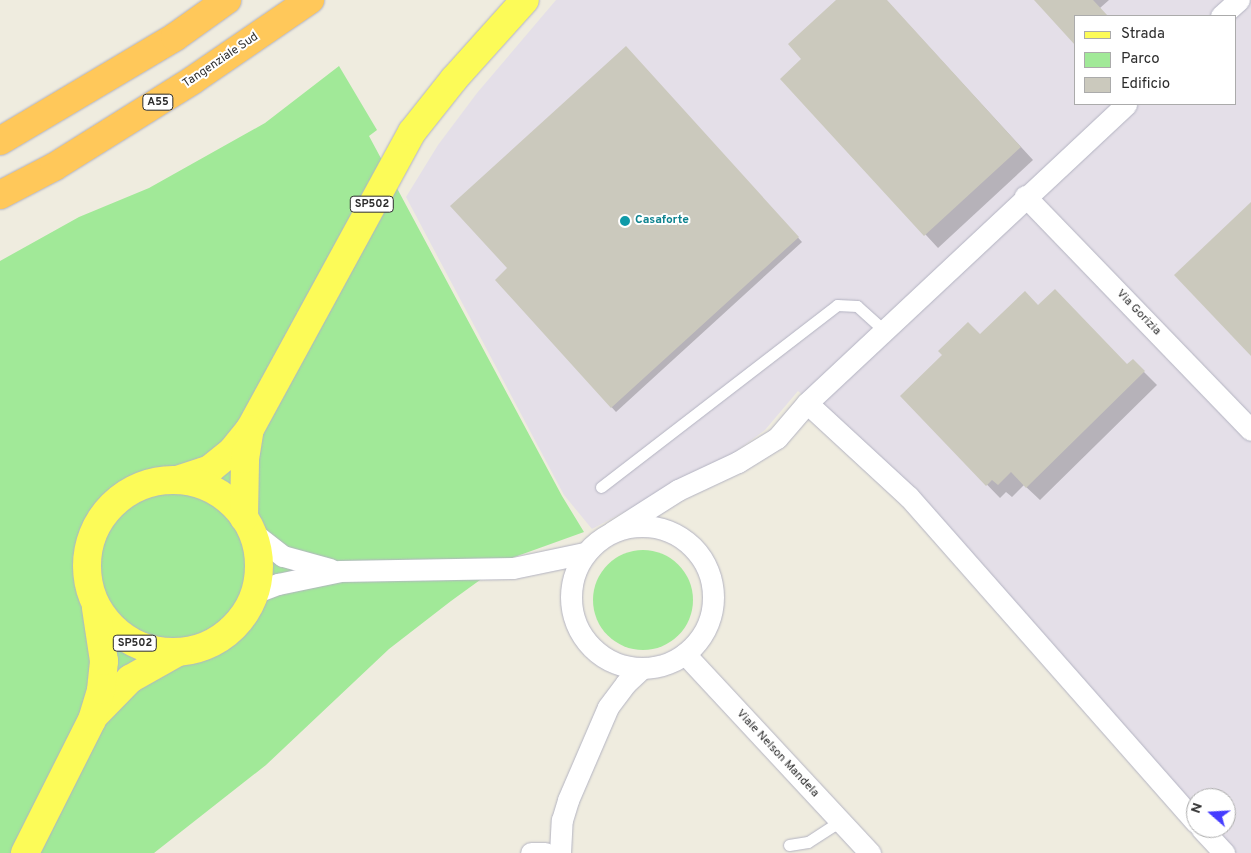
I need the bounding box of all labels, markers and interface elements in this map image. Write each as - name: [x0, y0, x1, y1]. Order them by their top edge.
- legend: [1074, 15, 1236, 105]
- text: Strada: [1121, 25, 1165, 44]
- street label: Tangenziale Sud: [180, 30, 262, 92]
- text: Parco: [1121, 50, 1160, 69]
- text: Edificio: [1121, 75, 1170, 94]
- road number: A55: [142, 94, 174, 110]
- road number: SP502: [350, 195, 394, 212]
- place label: Casaforte: [635, 214, 689, 228]
- marker: Casaforte: [619, 215, 631, 227]
- street label: Via Gorizia: [1113, 287, 1163, 339]
- road number: SP502: [112, 634, 158, 651]
- street label: Viale Nelson Mandela: [733, 707, 821, 801]
- north arrow: [1186, 788, 1236, 838]
- text: N: [1188, 801, 1207, 816]

